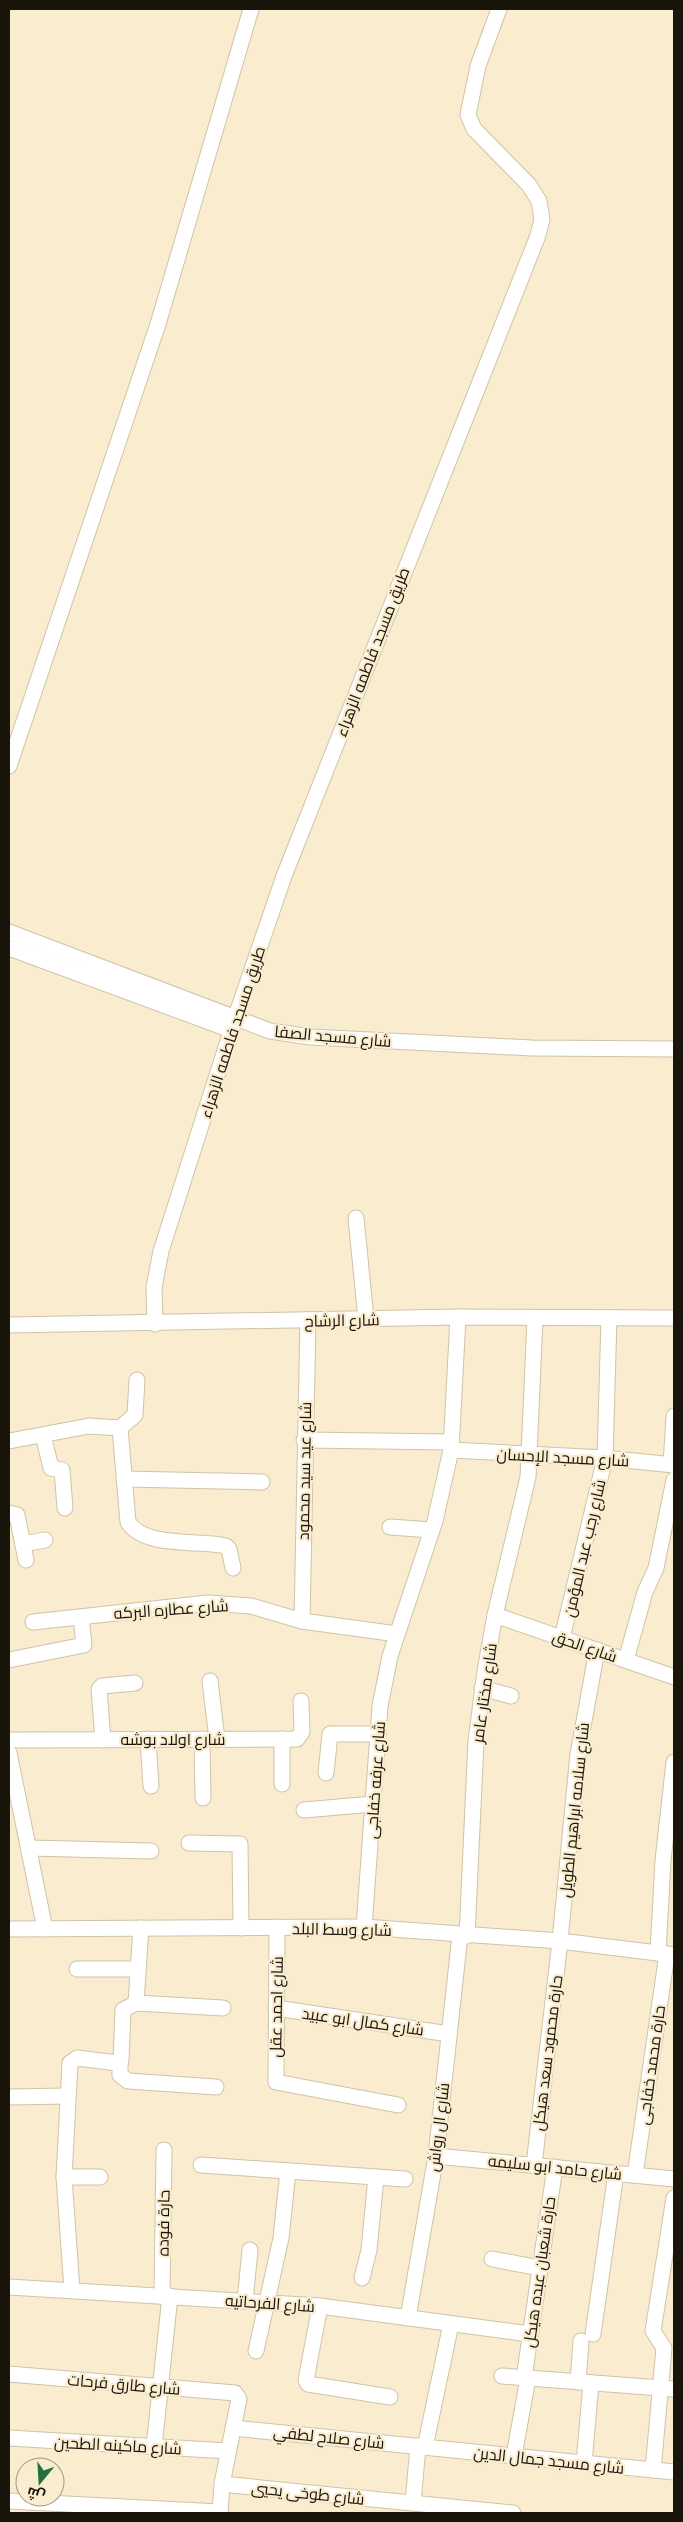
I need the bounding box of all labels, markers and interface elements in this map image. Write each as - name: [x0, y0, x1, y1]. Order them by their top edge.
- street label: طريق مسجد فاطمه الزهراء: [326, 563, 418, 741]
- street label: طريق مسجد فاطمه الزهراء: [190, 942, 274, 1122]
- street label: شارع مسجد الصفا: [273, 1016, 393, 1056]
- street label: شارع الرشاح: [304, 1304, 380, 1336]
- street label: شارع عيد سيد محمود: [288, 1402, 320, 1540]
- street label: شارع مسجد الإحسان: [496, 1439, 630, 1475]
- street label: شارع رجب عبد المؤمن: [554, 1476, 614, 1620]
- street label: شارع عطاره البركه: [112, 1590, 230, 1628]
- street label: شارع الحق: [548, 1621, 622, 1671]
- street label: شارع مختار عامر: [462, 1641, 506, 1746]
- street label: شارع عرفه خفاجى: [356, 1720, 394, 1840]
- street label: شارع سلامه ابراهيم الطويل: [550, 1721, 598, 1899]
- street label: شارع اولاد بوشه: [120, 1724, 226, 1754]
- street label: شارع وسط البلد: [292, 1913, 392, 1945]
- street label: شارع احمد عقل: [260, 1956, 292, 2058]
- street label: حارة محمود سعد هيكل: [523, 1973, 571, 2133]
- street label: شارع كمال ابو عبيد: [300, 1998, 426, 2044]
- street label: حارة محمد خفاجى: [628, 2003, 674, 2127]
- street label: شارع ال رواش: [418, 2081, 458, 2173]
- street label: شارع حامد ابو سليمه: [486, 2145, 624, 2189]
- street label: حارة فوده: [147, 2189, 179, 2257]
- street label: حارة شعبان عبده هيكل: [514, 2194, 564, 2350]
- street label: شارع الفرحاتيه: [224, 2285, 316, 2321]
- street label: شارع طارق فرحات: [66, 2364, 182, 2404]
- street label: شارع صلاح لطفي: [272, 2416, 386, 2458]
- street label: شارع ماكينه الطحين: [53, 2427, 183, 2463]
- street label: شارع مسجد جمال الدين: [472, 2437, 626, 2483]
- north arrow: [15, 2457, 65, 2507]
- street label: شارع طوخى يحيي: [250, 2472, 366, 2514]
- text: ش: [23, 2479, 49, 2510]

